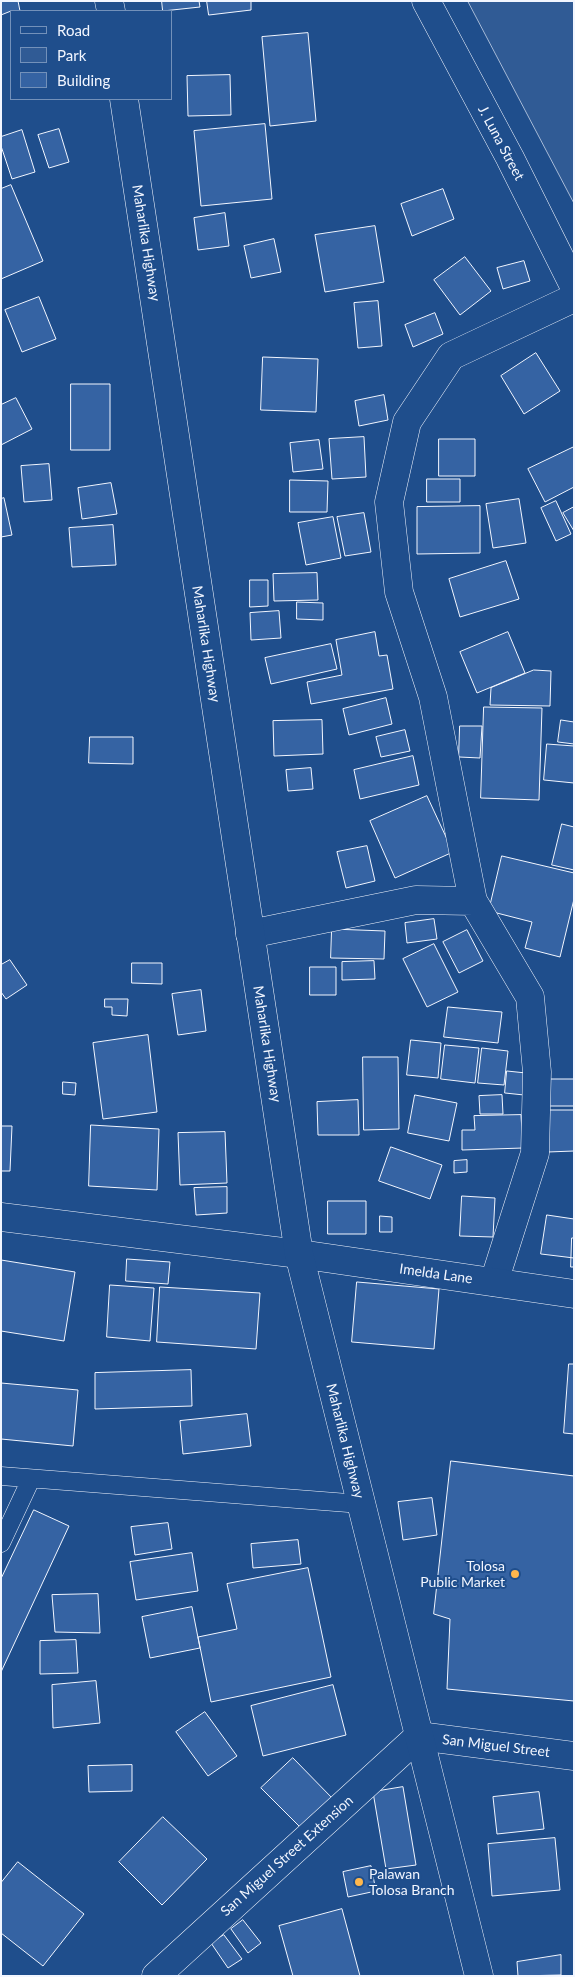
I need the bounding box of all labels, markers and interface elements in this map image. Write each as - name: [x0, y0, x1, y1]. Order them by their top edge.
- legend: [10, 10, 172, 100]
- text: Road: [57, 21, 90, 39]
- text: Park: [57, 46, 86, 64]
- text: Building: [57, 71, 110, 89]
- street label: J. Luna Street: [474, 103, 528, 183]
- street label: Maharlika Highway: [128, 183, 164, 303]
- street label: Maharlika Highway: [188, 584, 224, 704]
- street label: Maharlika Highway: [249, 984, 285, 1104]
- street label: Imelda Lane: [398, 1261, 474, 1287]
- street label: Maharlika Highway: [323, 1382, 367, 1500]
- place label: Tolosa Public Market: [420, 1558, 505, 1590]
- marker: Tolosa Public Market: [509, 1568, 521, 1580]
- street label: San Miguel Street: [441, 1731, 551, 1761]
- street label: San Miguel Street Extension: [217, 1792, 357, 1920]
- place label: Palawan Tolosa Branch: [369, 1866, 454, 1898]
- marker: Palawan Tolosa Branch: [353, 1876, 365, 1888]

